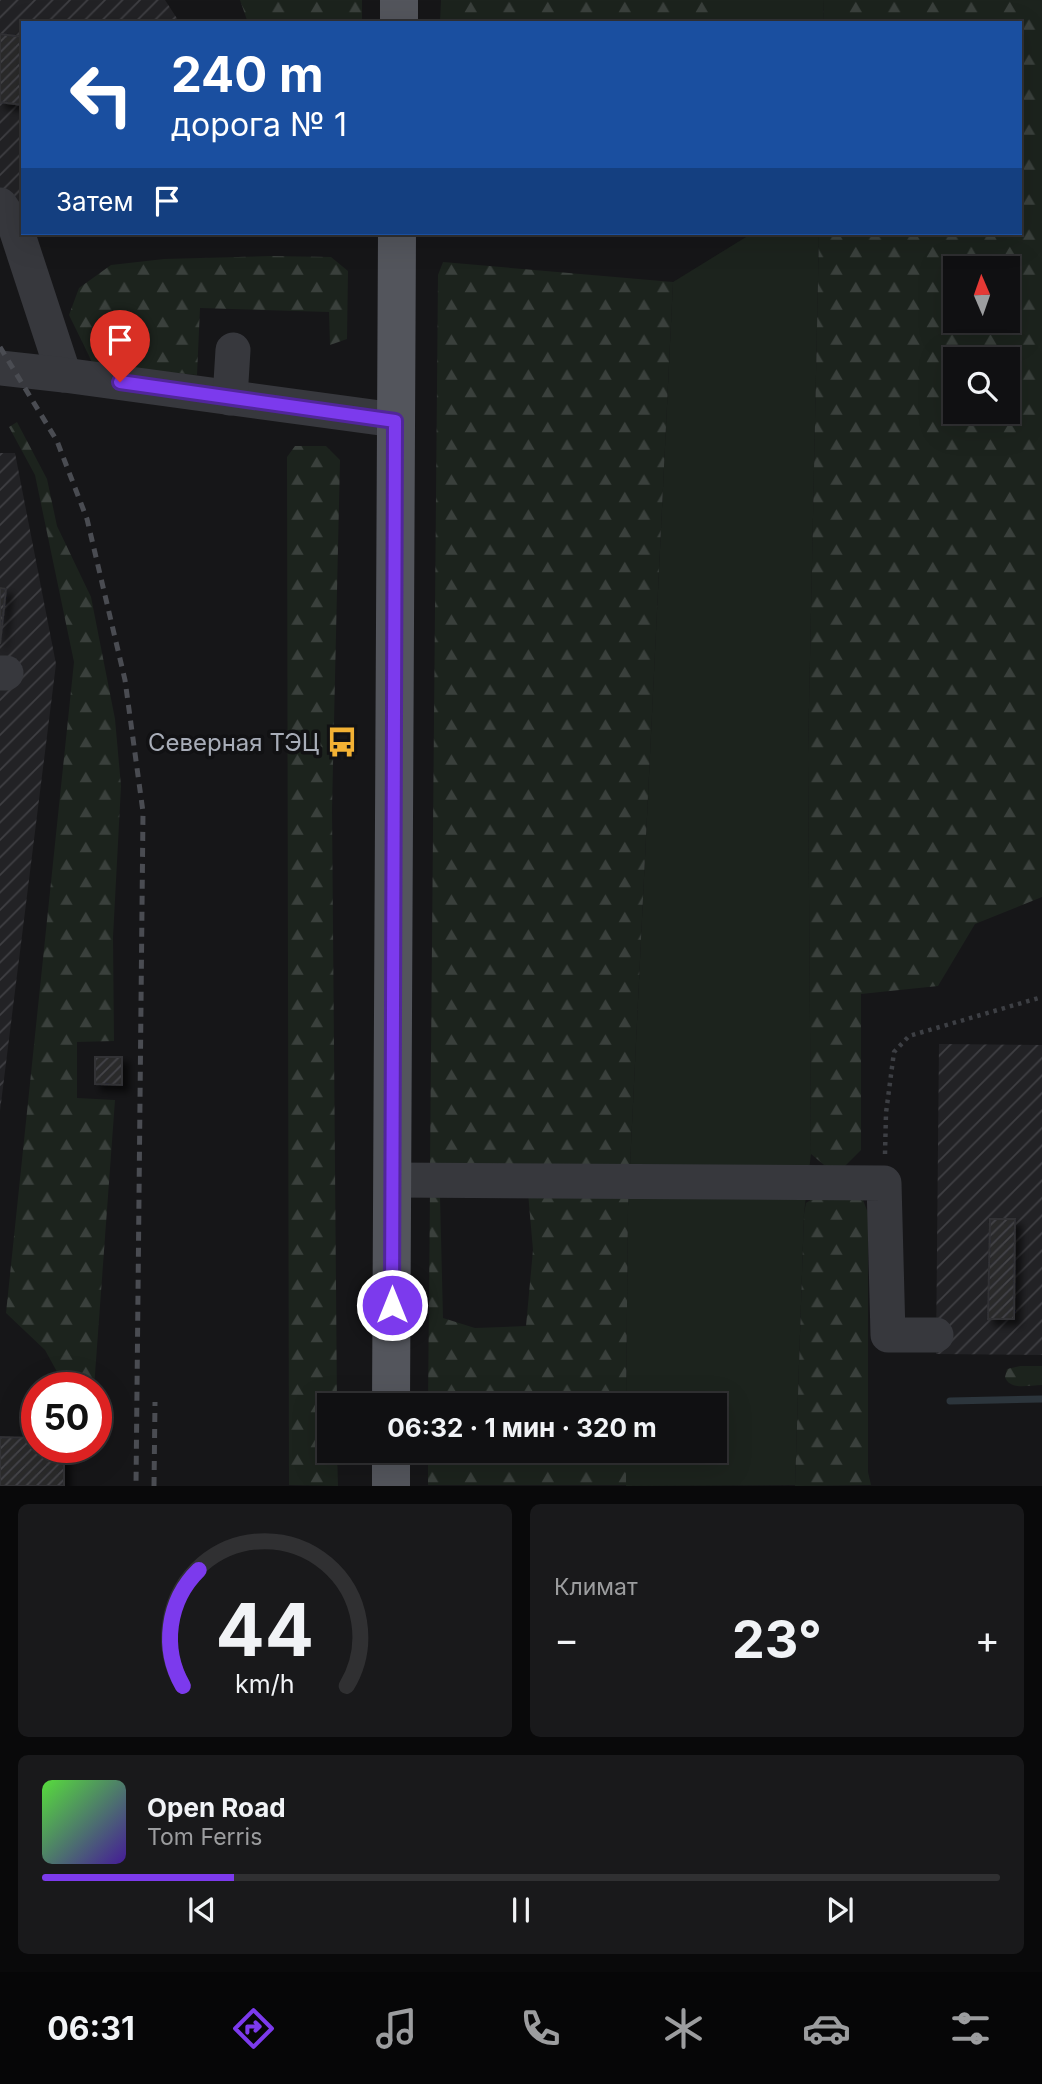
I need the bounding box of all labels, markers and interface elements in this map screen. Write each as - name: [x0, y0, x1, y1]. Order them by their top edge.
- text: 240 m: [171, 45, 324, 104]
- icon: left: [56, 49, 147, 140]
- text: дорога № 1: [171, 105, 347, 144]
- icon: arrive: [148, 182, 186, 220]
- text: Затем: [56, 186, 134, 217]
- north arrow: [943, 256, 1020, 332]
- map controls: [943, 256, 1020, 424]
- pin: [90, 310, 150, 382]
- icon: arrive: [101, 321, 139, 359]
- button: search: [943, 347, 1020, 424]
- bus stop icon: Северная ТЭЦ: [325, 725, 359, 759]
- place label: Северная ТЭЦ: [148, 728, 319, 757]
- position arrow: [355, 1268, 429, 1342]
- speed limit sign: 50: [21, 1372, 112, 1463]
- text: 06:32 · 1 мин · 320 m: [387, 1412, 657, 1443]
- text: Климат: [554, 1573, 638, 1601]
- text: 44: [216, 1586, 314, 1675]
- text: 23°: [732, 1608, 822, 1671]
- text: −: [554, 1616, 579, 1662]
- text: +: [975, 1616, 1000, 1662]
- text: km/h: [235, 1669, 295, 1699]
- text: Open Road: [147, 1792, 286, 1823]
- text: Tom Ferris: [147, 1823, 262, 1851]
- icon: previous: [183, 1891, 221, 1929]
- icon: pause: [502, 1891, 540, 1929]
- icon: next: [821, 1891, 859, 1929]
- icon: directions: [229, 2004, 278, 2053]
- icon: music: [372, 2004, 421, 2053]
- icon: phone: [516, 2004, 565, 2053]
- icon: climate: [659, 2004, 708, 2053]
- icon: car: [802, 2004, 851, 2053]
- icon: filters: [946, 2004, 995, 2053]
- text: 06:31: [47, 2009, 135, 2048]

